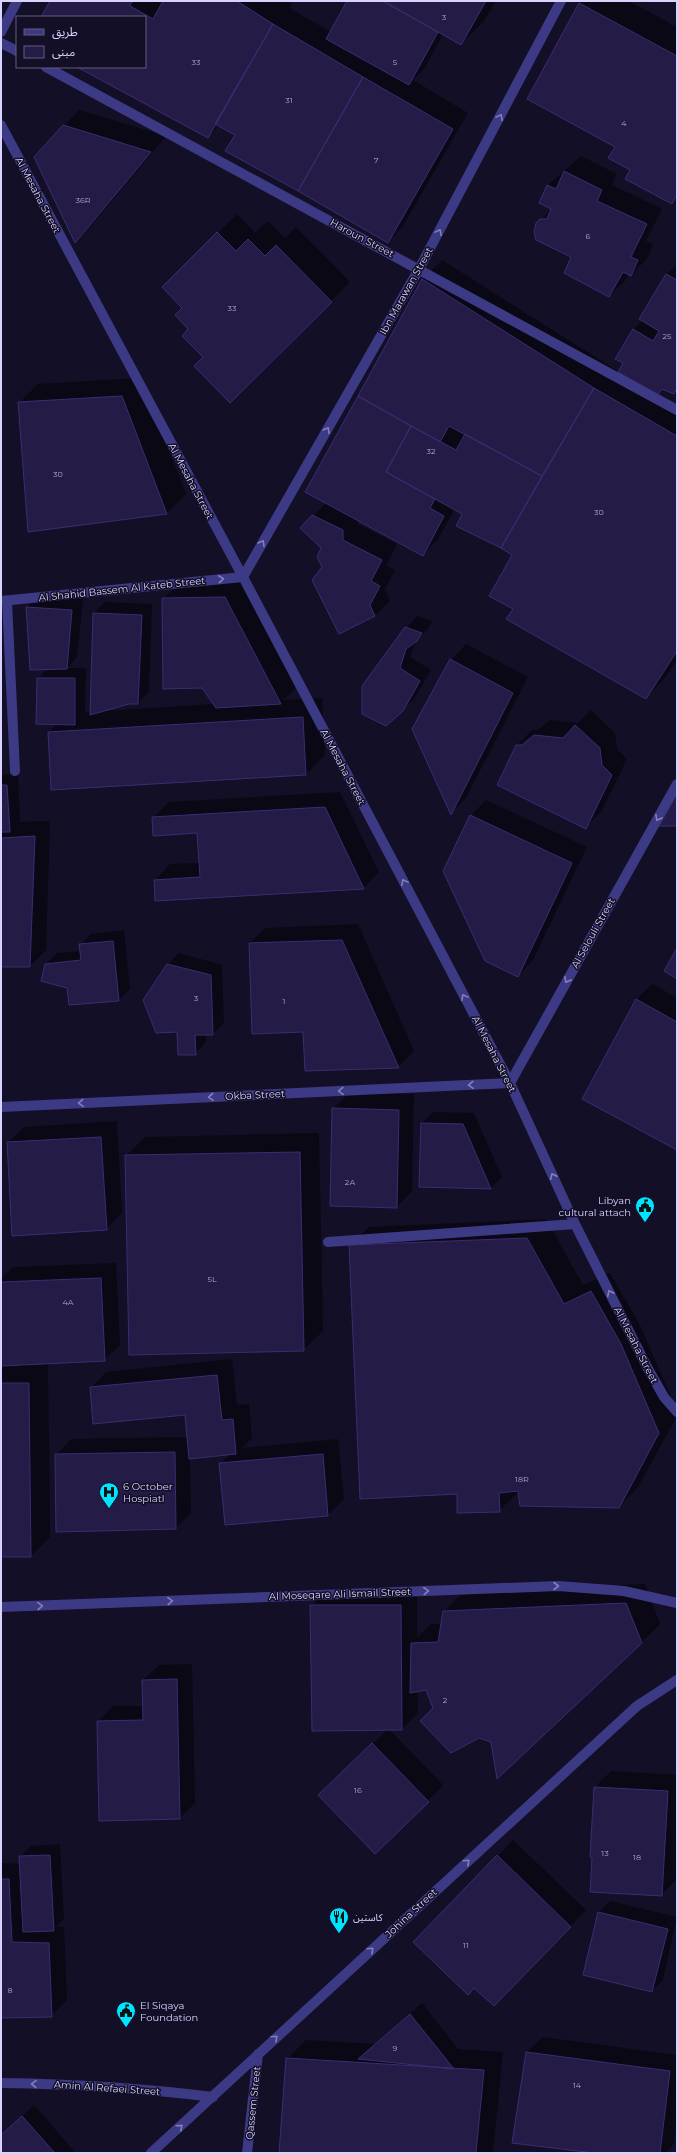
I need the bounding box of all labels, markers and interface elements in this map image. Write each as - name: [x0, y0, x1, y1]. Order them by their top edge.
- house number: 3: [442, 12, 447, 22]
- legend: [16, 16, 146, 68]
- text: طريق: [52, 24, 78, 40]
- text: مبنى: [52, 44, 75, 59]
- house number: 33: [192, 57, 201, 67]
- house number: 5: [393, 57, 398, 67]
- house number: 31: [285, 95, 293, 105]
- one-way arrow: [495, 114, 503, 121]
- house number: 4: [621, 118, 627, 128]
- street label: Al Mesaha Street: [12, 155, 64, 235]
- house number: 7: [374, 155, 379, 165]
- house number: 36R: [75, 195, 91, 205]
- street label: Haroun Street: [328, 216, 396, 260]
- one-way arrow: [434, 229, 442, 236]
- house number: 6: [586, 231, 591, 241]
- street label: Ibn Marawan Street: [377, 245, 435, 337]
- house number: 33: [228, 303, 237, 313]
- house number: 25: [662, 331, 672, 341]
- one-way arrow: [322, 427, 329, 434]
- street label: Al Mesaha Street: [165, 441, 217, 521]
- house number: 32: [426, 446, 436, 456]
- house number: 30: [53, 469, 63, 479]
- house number: 30: [594, 507, 604, 517]
- one-way arrow: [258, 540, 265, 547]
- street label: Al Shahid Bassem Al Kateb Street: [38, 574, 206, 604]
- one-way arrow: [218, 575, 224, 584]
- street label: Al Mesaha Street: [317, 727, 369, 807]
- one-way arrow: [655, 814, 663, 821]
- one-way arrow: [401, 879, 408, 886]
- street label: Al Selouli Street: [568, 895, 618, 971]
- one-way arrow: [564, 976, 572, 983]
- house number: 3: [194, 993, 199, 1003]
- one-way arrow: [462, 994, 469, 1001]
- house number: 1: [283, 996, 285, 1006]
- street label: Al Mesaha Street: [469, 1013, 519, 1095]
- one-way arrow: [468, 1080, 474, 1089]
- one-way arrow: [338, 1086, 344, 1095]
- street label: Okba Street: [225, 1087, 285, 1103]
- one-way arrow: [208, 1092, 214, 1101]
- one-way arrow: [78, 1099, 84, 1107]
- one-way arrow: [550, 1173, 558, 1181]
- house number: 2A: [345, 1177, 355, 1187]
- place label: Libyan cultural attach: [559, 1194, 631, 1219]
- public building icon: Libyan cultural attach: [634, 1195, 656, 1223]
- house number: 5L: [207, 1274, 217, 1284]
- one-way arrow: [607, 1290, 615, 1297]
- house number: 4A: [62, 1297, 74, 1307]
- street label: Al Mesaha Street: [611, 1304, 661, 1386]
- house number: 18R: [515, 1474, 529, 1484]
- place label: 6 October Hospiatl: [123, 1480, 173, 1505]
- hospital icon: 6 October Hospiatl: [98, 1481, 120, 1509]
- one-way arrow: [553, 1582, 559, 1590]
- street label: Al Moseqare Ali Ismail Street: [269, 1585, 411, 1603]
- one-way arrow: [423, 1586, 429, 1595]
- one-way arrow: [167, 1596, 173, 1605]
- one-way arrow: [37, 1602, 43, 1610]
- house number: 2: [443, 1695, 448, 1705]
- house number: 16: [354, 1785, 362, 1795]
- house number: 13: [601, 1848, 609, 1858]
- house number: 18: [633, 1852, 641, 1862]
- one-way arrow: [462, 1860, 470, 1867]
- street label: Johina Street: [382, 1886, 440, 1941]
- restaurant icon: كاستين: [328, 1906, 350, 1934]
- place label: كاستين: [353, 1911, 384, 1924]
- house number: 11: [463, 1940, 469, 1950]
- one-way arrow: [366, 1948, 374, 1955]
- house number: 8: [7, 1985, 13, 1995]
- place label: El Siqaya Foundation: [140, 1999, 198, 2024]
- public building icon: El Siqaya Foundation: [115, 2000, 137, 2028]
- one-way arrow: [270, 2035, 278, 2043]
- house number: 9: [393, 2043, 398, 2053]
- street label: Qassem Street: [243, 2066, 263, 2140]
- street label: Amin Al Refaei Street: [53, 2078, 161, 2098]
- one-way arrow: [31, 2080, 37, 2088]
- house number: 14: [573, 2080, 582, 2090]
- one-way arrow: [175, 2124, 183, 2131]

